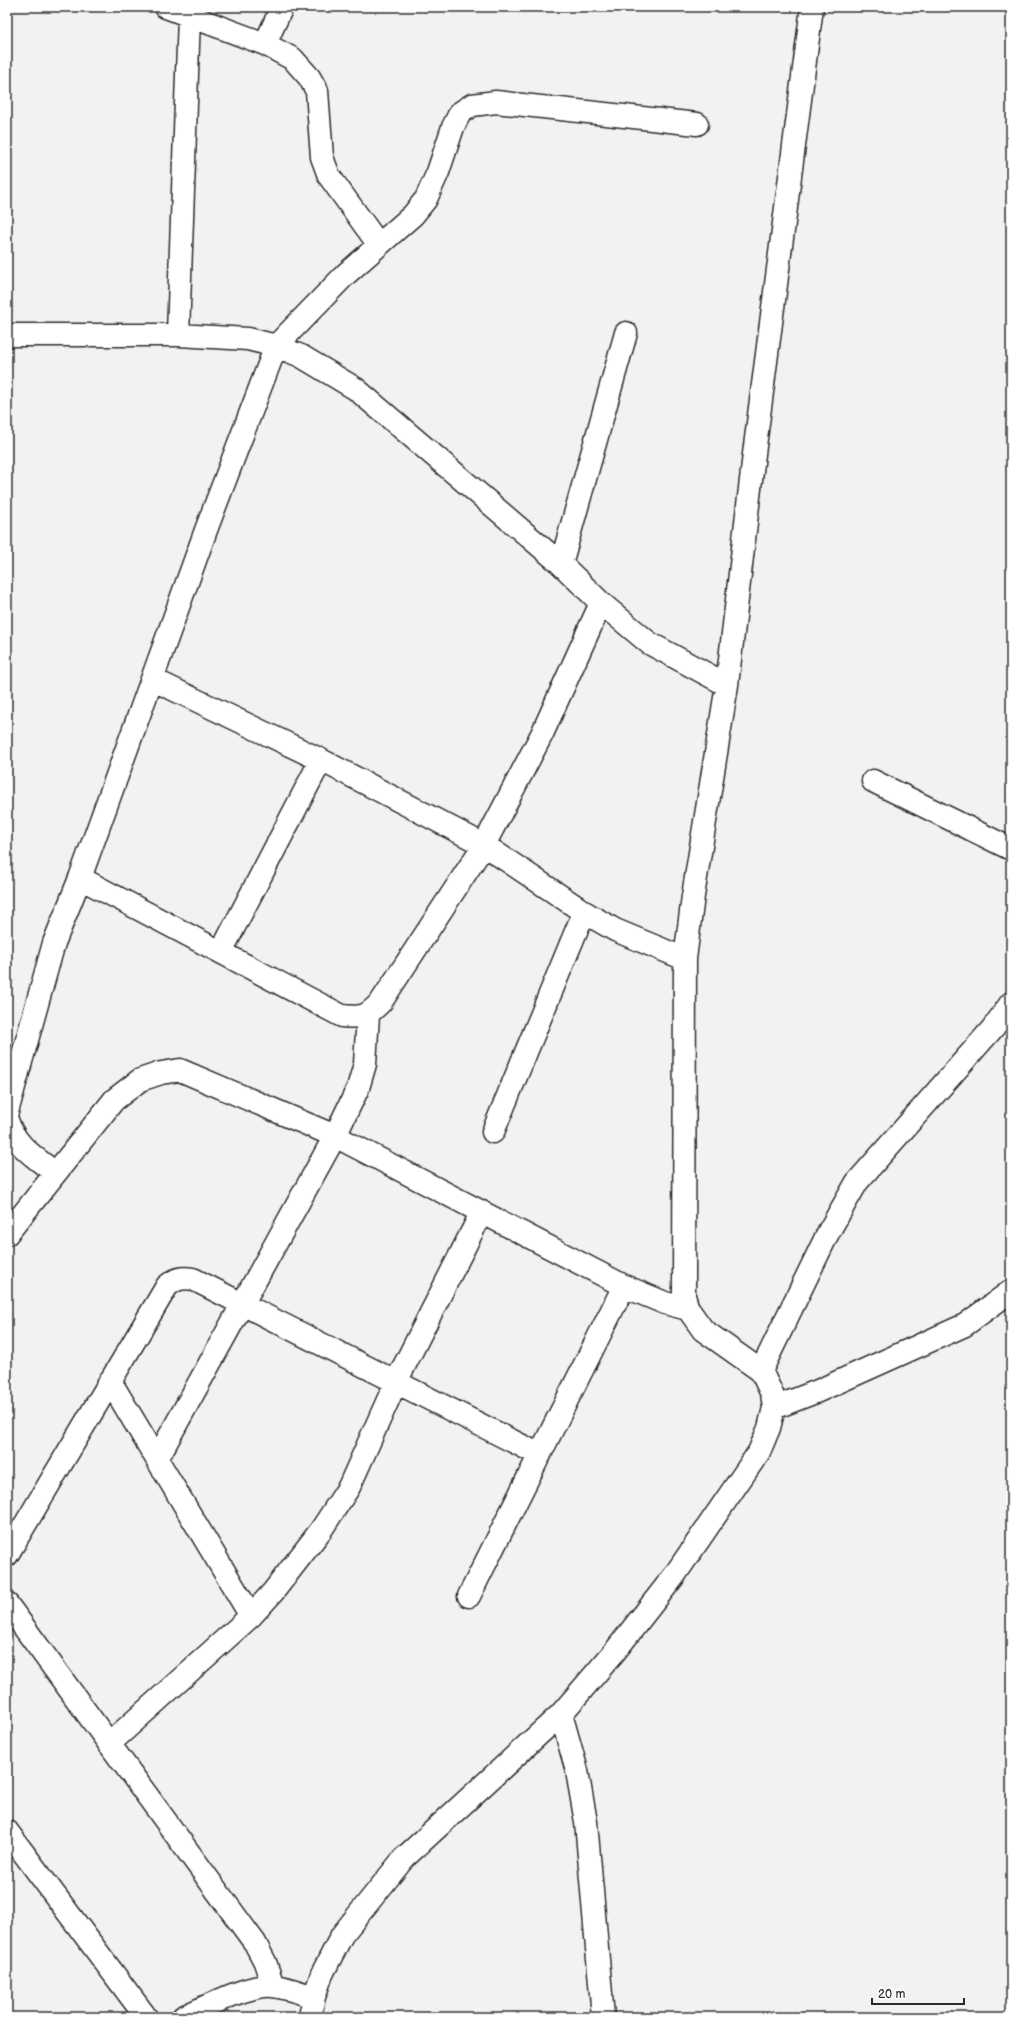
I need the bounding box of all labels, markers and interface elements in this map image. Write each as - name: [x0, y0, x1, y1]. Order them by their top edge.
- scale bar: [872, 1980, 964, 2006]
- text: 20 m: [878, 1987, 905, 2002]

